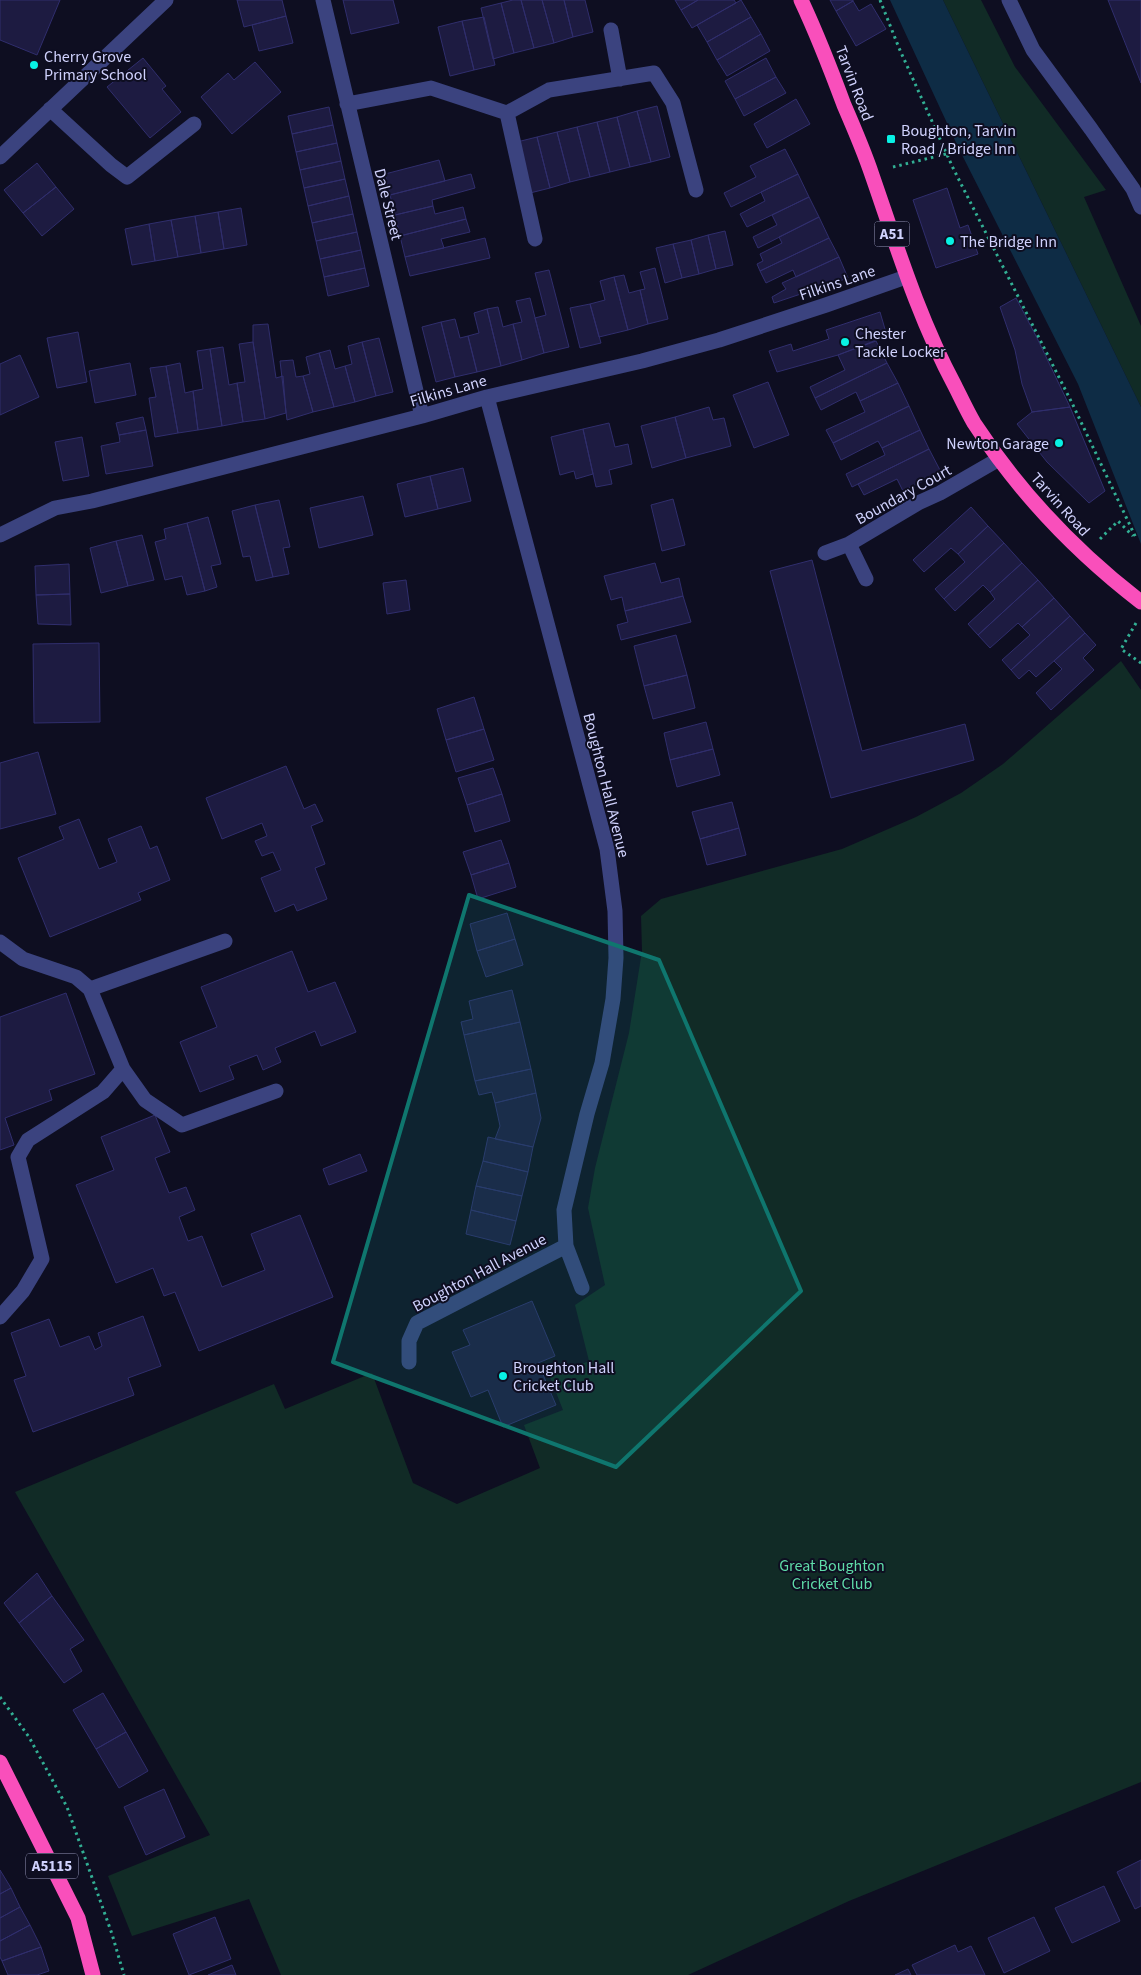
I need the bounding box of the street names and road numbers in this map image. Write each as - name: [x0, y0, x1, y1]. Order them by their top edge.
- street label: Tarvin Road: [830, 42, 879, 124]
- street label: Dale Street: [368, 166, 408, 243]
- road number: A51: [874, 222, 910, 246]
- street label: Filkins Lane: [796, 260, 878, 306]
- street label: Filkins Lane: [407, 369, 489, 412]
- street label: Boundary Court: [852, 459, 956, 530]
- street label: Tarvin Road: [1026, 468, 1095, 541]
- street label: Boughton Hall Avenue: [577, 711, 635, 860]
- street label: Boughton Hall Avenue: [409, 1228, 550, 1317]
- road number: A5115: [26, 1854, 78, 1878]

